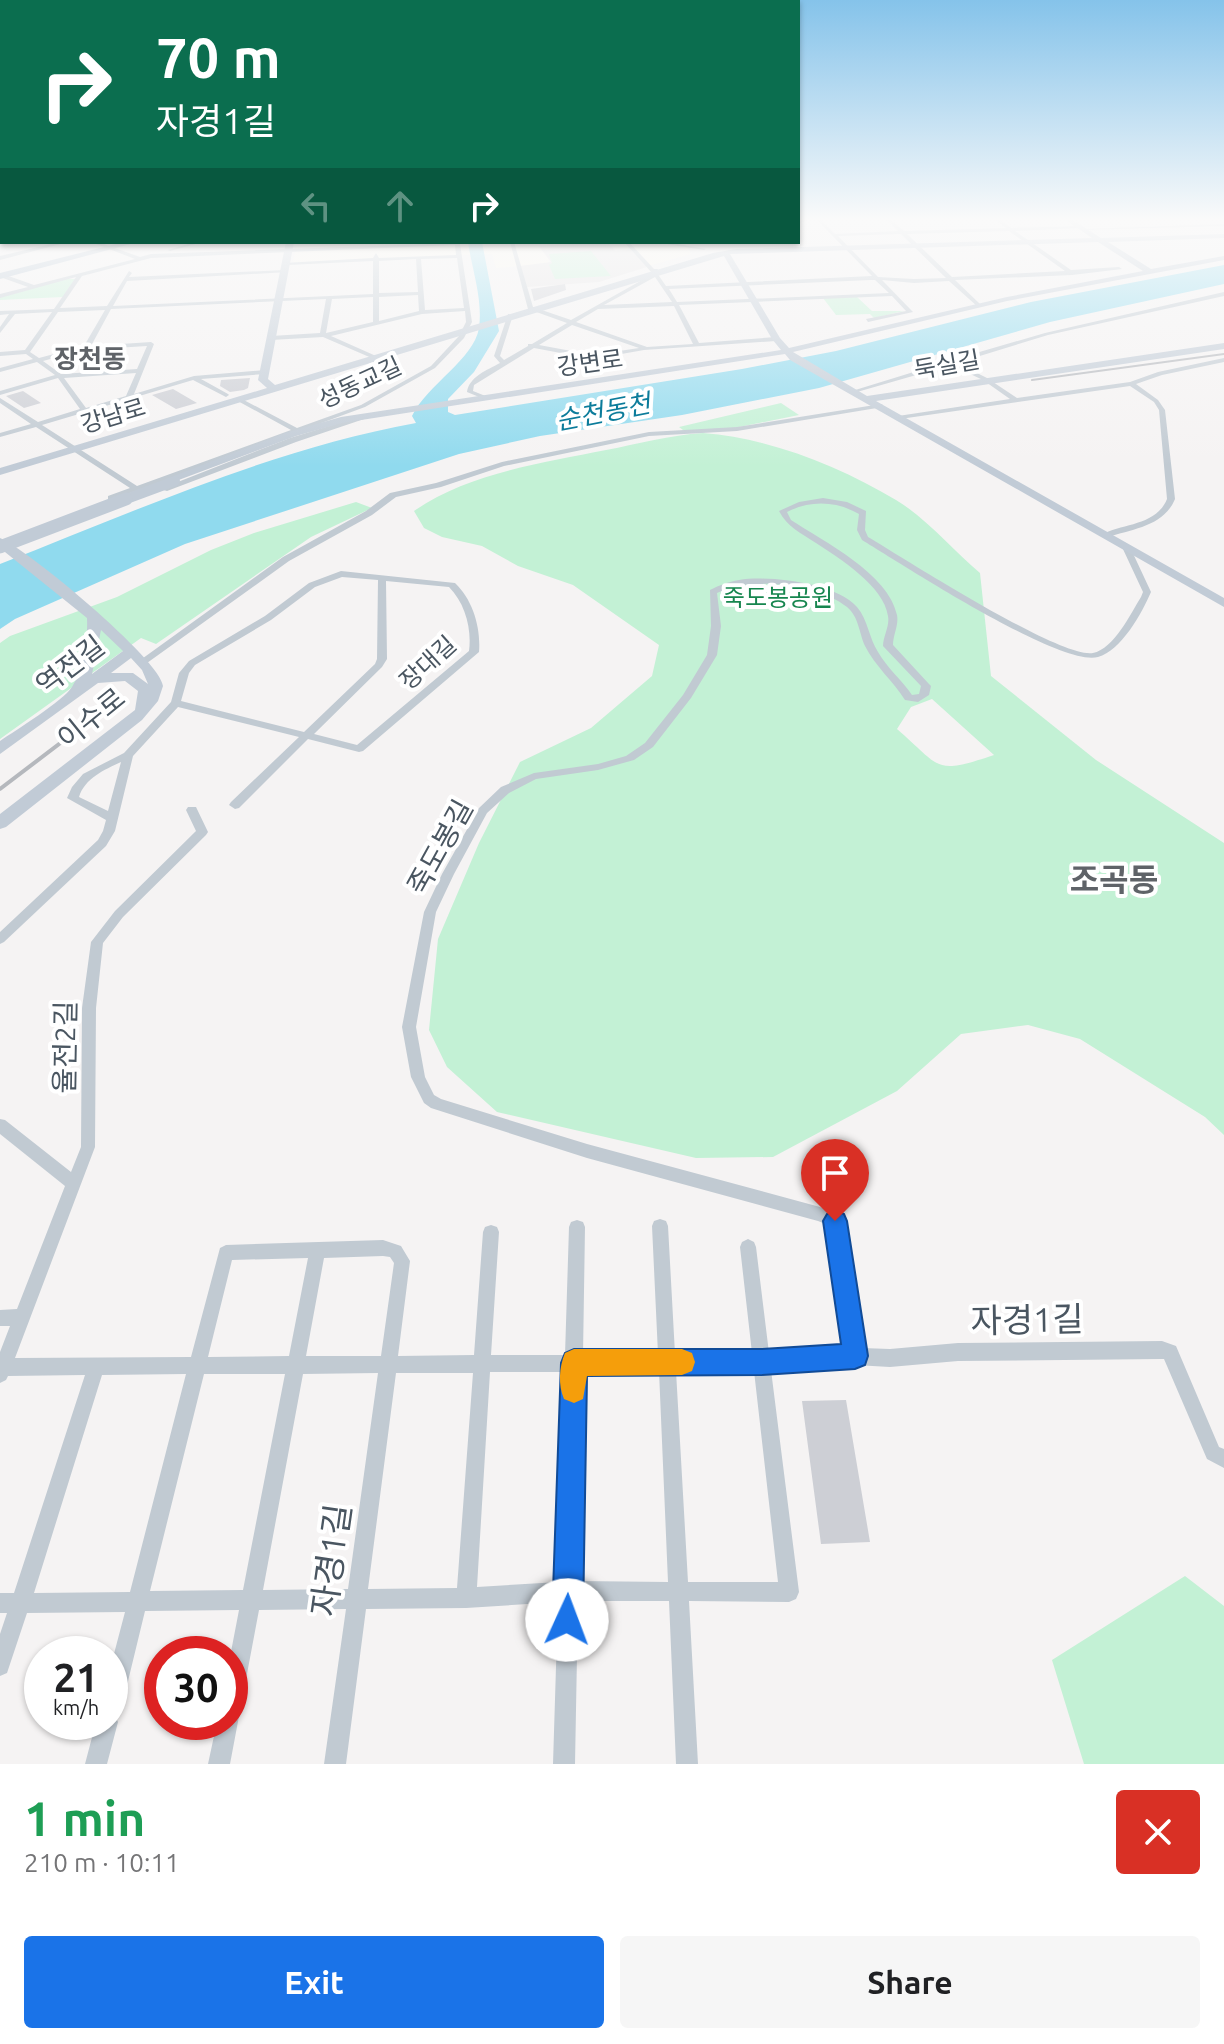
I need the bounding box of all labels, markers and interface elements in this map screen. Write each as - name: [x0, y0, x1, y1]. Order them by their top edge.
- text: 70 m: [156, 26, 281, 89]
- icon: right: [24, 32, 128, 136]
- text: 자경1길: [156, 100, 276, 141]
- icon: left: [294, 184, 338, 228]
- icon: ahead: [378, 184, 422, 228]
- icon: right: [462, 184, 506, 228]
- district label: 장천동: [54, 344, 126, 373]
- street label: 강변로: [555, 345, 625, 380]
- street label: 둑실길: [912, 345, 982, 384]
- street label: 성동교길: [314, 352, 406, 413]
- water label: 순천동천: [553, 388, 656, 435]
- street label: 강남로: [77, 393, 148, 438]
- park label: 죽도봉공원: [723, 584, 833, 611]
- street label: 역전길: [30, 629, 110, 700]
- street label: 장대길: [394, 630, 461, 695]
- street label: 이수로: [51, 681, 130, 754]
- street label: 죽도봉길: [401, 794, 478, 899]
- district label: 조곡동: [1070, 861, 1158, 897]
- street label: 율전2길: [48, 1000, 81, 1094]
- pin: [801, 1139, 869, 1221]
- icon: arrive: [813, 1151, 857, 1195]
- street label: 자경1길: [970, 1299, 1084, 1339]
- street label: 자경1길: [303, 1501, 357, 1618]
- position arrow: [525, 1578, 609, 1662]
- speed limit sign: 30: [144, 1636, 248, 1740]
- text: 21: [53, 1655, 99, 1700]
- text: km/h: [53, 1696, 99, 1719]
- button: close: [1116, 1790, 1200, 1874]
- text: 1 min: [24, 1791, 145, 1845]
- text: 210 m · 10:11: [24, 1848, 180, 1877]
- button: Exit: [24, 1936, 604, 2028]
- button: Share: [620, 1936, 1200, 2028]

